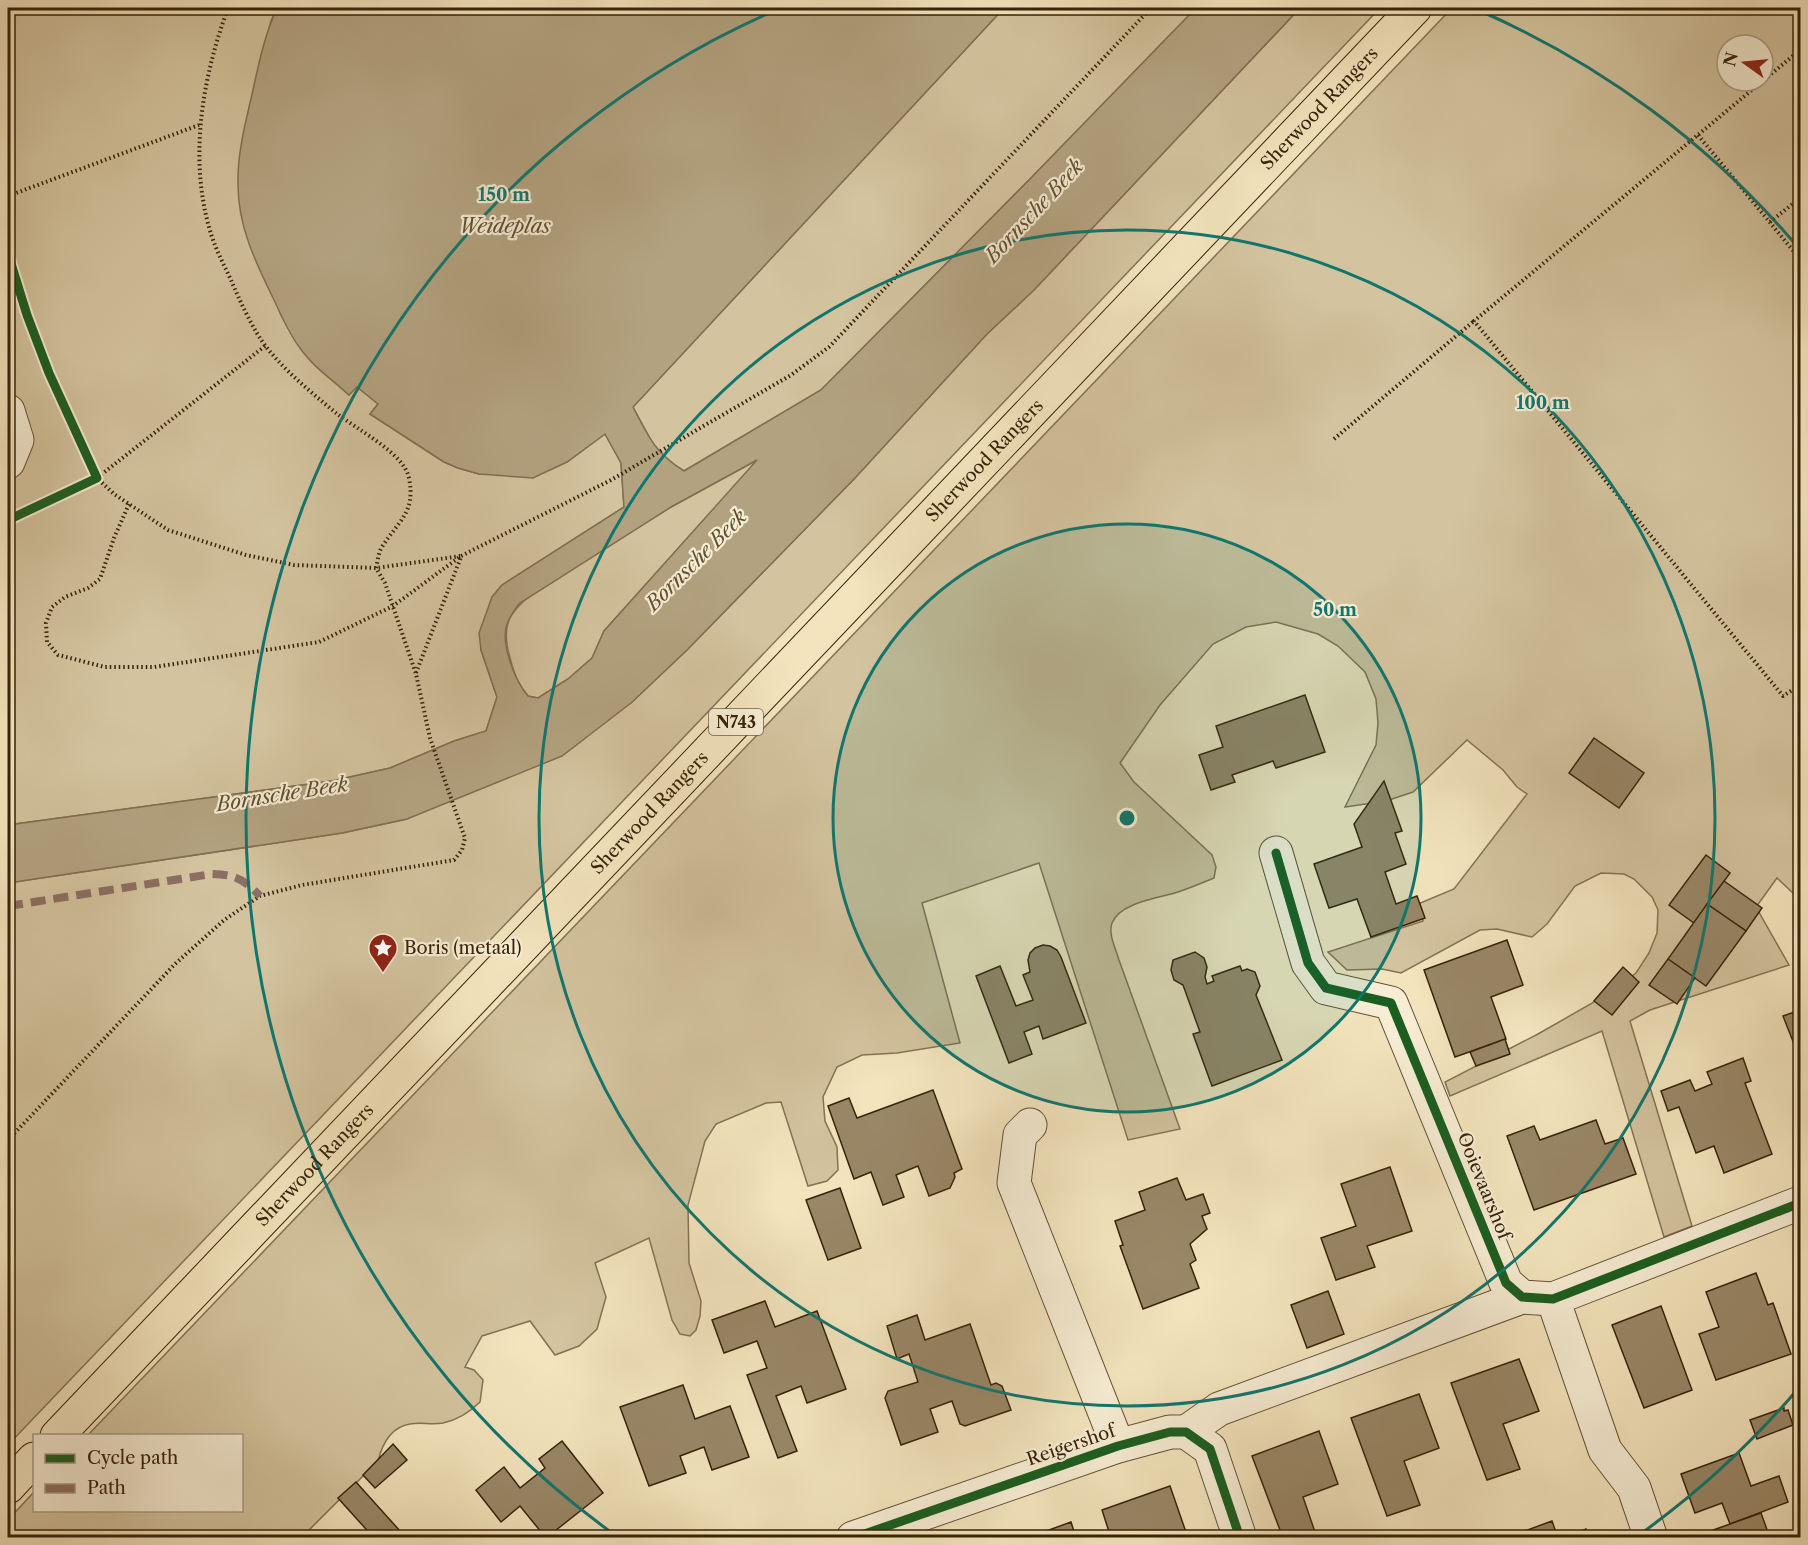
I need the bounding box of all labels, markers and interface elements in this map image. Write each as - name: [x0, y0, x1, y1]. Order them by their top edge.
- north arrow: [1715, 33, 1775, 93]
- street label: Sherwood Rangers: [1256, 43, 1383, 174]
- text: N: [1719, 50, 1742, 68]
- water label: Bornsche Beek: [979, 154, 1088, 269]
- text: 150 m: [478, 184, 530, 206]
- water label: Weideplas: [459, 214, 551, 238]
- text: 100 m: [1516, 392, 1570, 414]
- street label: Sherwood Rangers: [921, 395, 1048, 527]
- water label: Bornsche Beek: [639, 504, 752, 617]
- text: 50 m: [1313, 599, 1357, 621]
- road number: N743: [709, 709, 763, 735]
- street label: Sherwood Rangers: [586, 747, 713, 879]
- water label: Bornsche Beek: [213, 772, 350, 817]
- centre of rings: [1117, 808, 1137, 828]
- place icon: Boris (metaal): [367, 932, 399, 974]
- place label: Boris (metaal): [404, 937, 522, 959]
- street label: Sherwood Rangers: [251, 1099, 378, 1231]
- street label: Ooievaarshof: [1453, 1129, 1516, 1245]
- street label: Reigershof: [1024, 1419, 1121, 1470]
- legend: [33, 1434, 243, 1512]
- text: Cycle path: [87, 1447, 178, 1469]
- text: Path: [87, 1477, 126, 1499]

